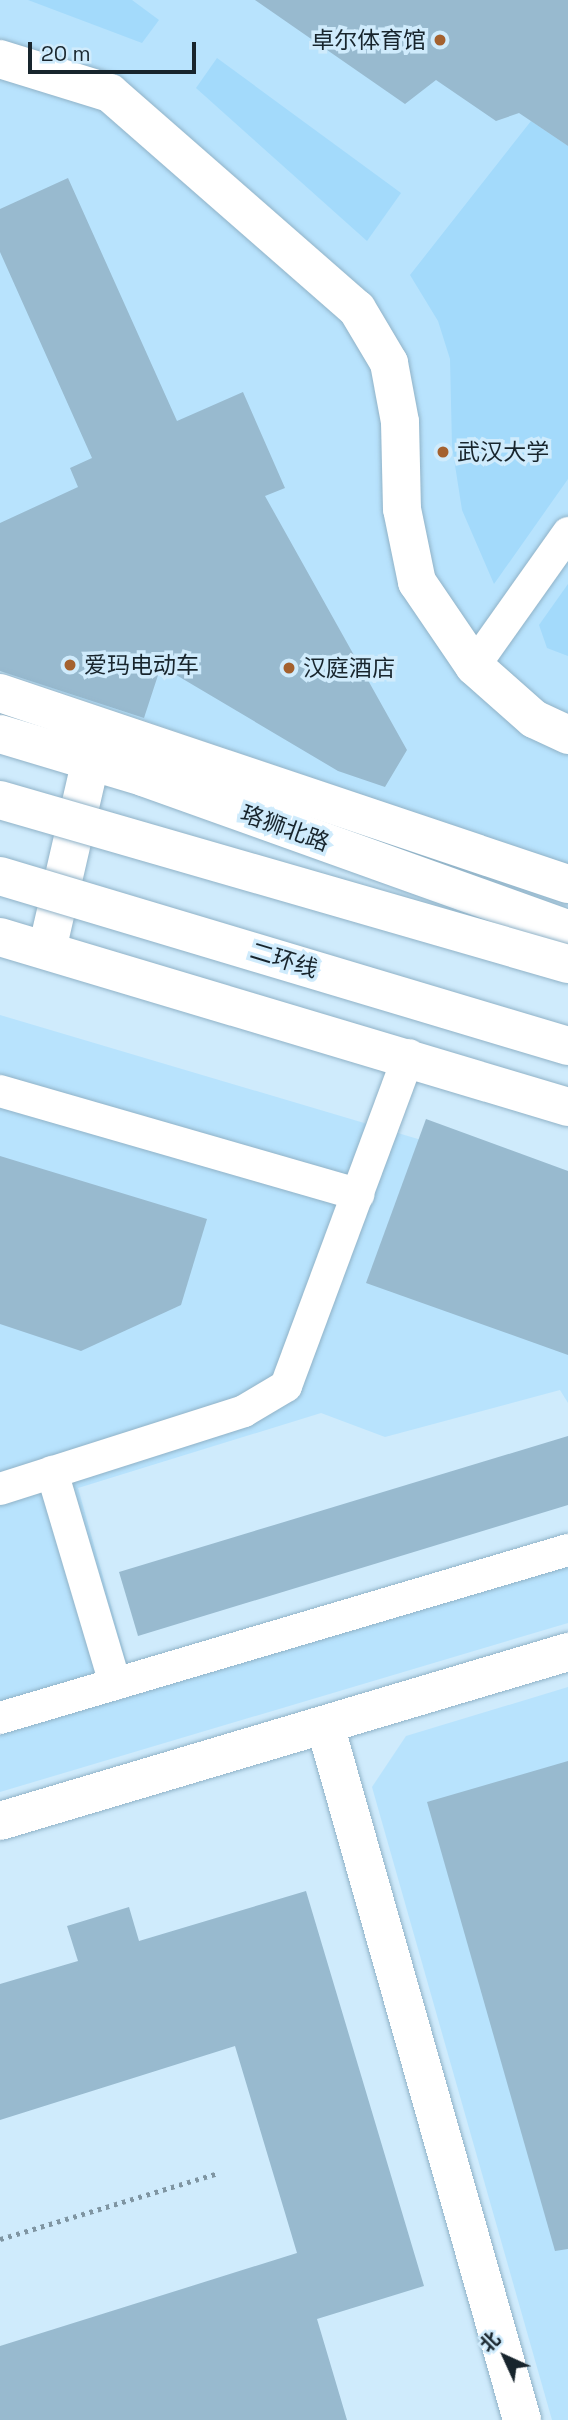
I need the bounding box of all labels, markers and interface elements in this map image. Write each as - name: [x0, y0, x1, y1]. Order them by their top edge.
- place label: 卓尔体育馆: [311, 26, 426, 54]
- scale bar: [32, 28, 200, 72]
- marker: 卓尔体育馆: [432, 32, 448, 48]
- text: 20 m: [41, 40, 91, 67]
- place label: 武汉大学: [457, 438, 549, 466]
- marker: 武汉大学: [435, 444, 451, 460]
- place label: 爱玛电动车: [84, 651, 199, 679]
- place label: 汉庭酒店: [303, 654, 395, 682]
- marker: 爱玛电动车: [62, 657, 78, 673]
- marker: 汉庭酒店: [281, 660, 297, 676]
- street label: 珞狮北路: [237, 799, 333, 857]
- street label: 二环线: [247, 937, 321, 983]
- north arrow: [470, 2322, 540, 2392]
- text: 北: [474, 2326, 505, 2357]

